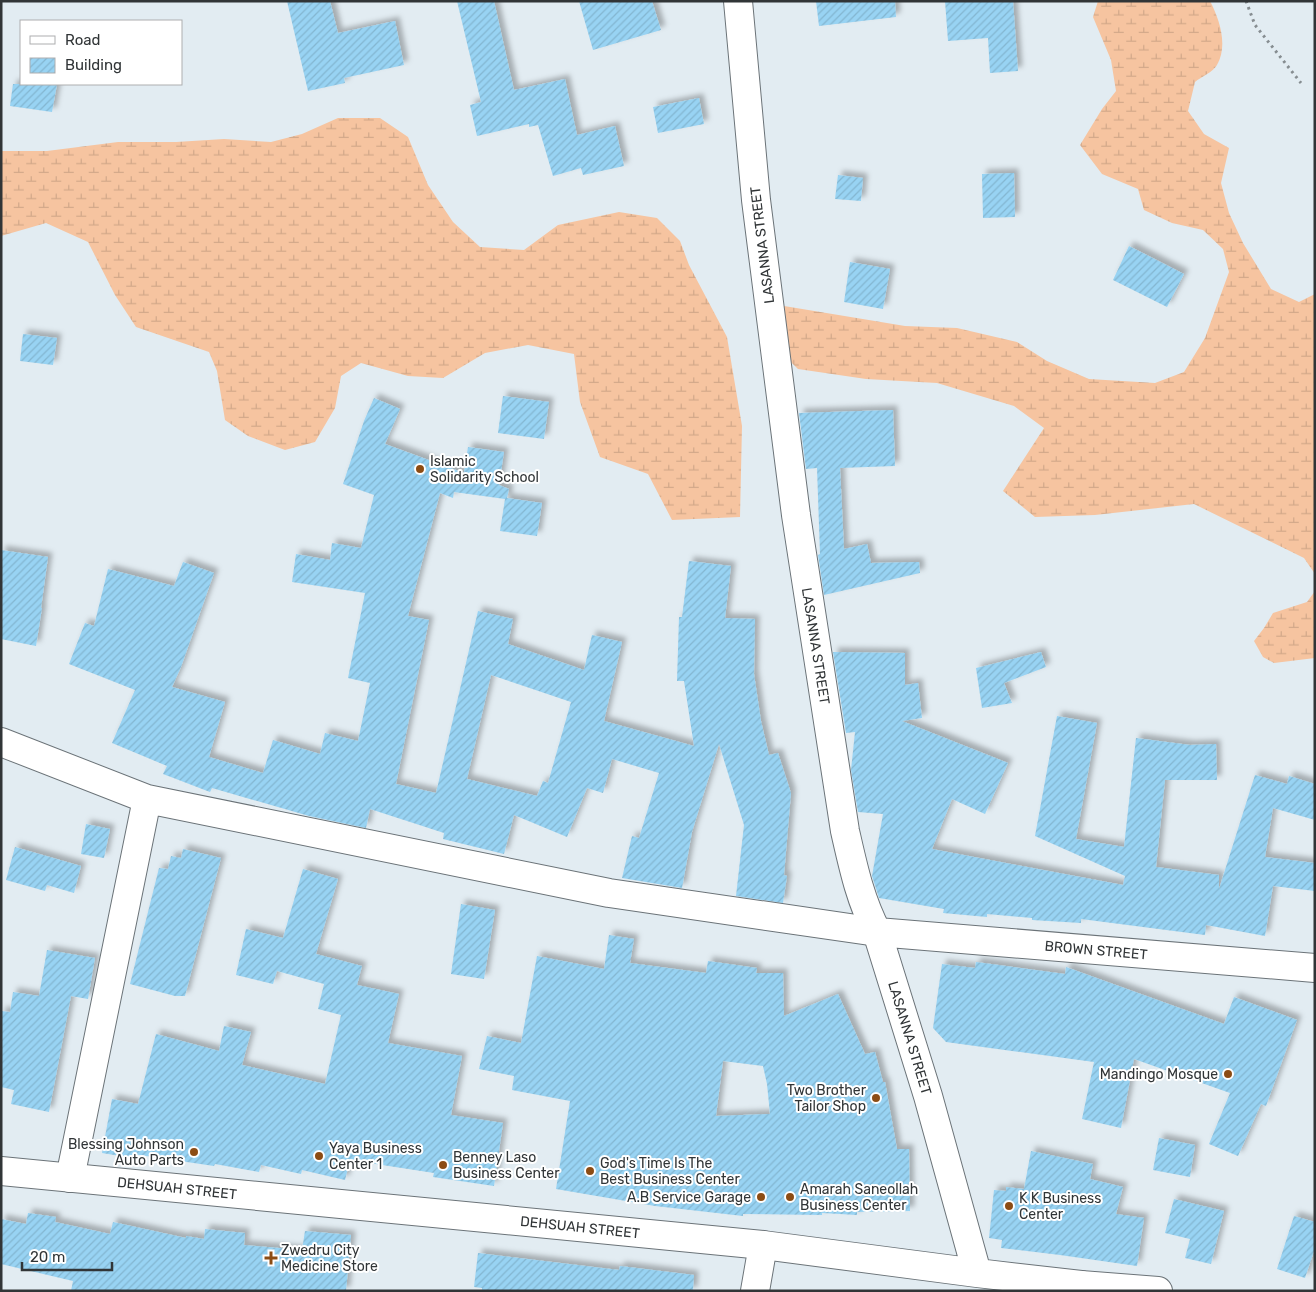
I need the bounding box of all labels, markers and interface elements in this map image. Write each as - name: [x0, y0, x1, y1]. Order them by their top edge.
- legend: [20, 20, 182, 85]
- text: Road: [65, 31, 101, 49]
- text: Building: [65, 56, 122, 74]
- street label: LASANNA STREET: [747, 185, 778, 304]
- place label: Islamic Solidarity School: [430, 453, 539, 486]
- marker: Islamic Solidarity School: [414, 463, 426, 475]
- street label: LASANNA STREET: [798, 587, 833, 706]
- street label: BROWN STREET: [1044, 938, 1148, 963]
- street label: LASANNA STREET: [884, 979, 935, 1097]
- place label: Mandingo Mosque: [1100, 1066, 1218, 1083]
- marker: Mandingo Mosque: [1222, 1068, 1234, 1080]
- place label: Two Brother Tailor Shop: [787, 1082, 867, 1115]
- marker: Two Brother Tailor Shop: [870, 1092, 882, 1104]
- place label: Blessing Johnson Auto Parts: [68, 1136, 184, 1169]
- place label: Yaya Business Center 1: [329, 1140, 422, 1173]
- marker: Blessing Johnson Auto Parts: [188, 1146, 200, 1158]
- place label: Benney Laso Business Center: [453, 1149, 560, 1182]
- marker: Yaya Business Center 1: [313, 1150, 325, 1162]
- place label: God's Time Is The Best Business Center: [600, 1155, 740, 1188]
- marker: Benney Laso Business Center: [437, 1159, 449, 1171]
- marker: God's Time Is The Best Business Center: [584, 1165, 596, 1177]
- street label: DEHSUAH STREET: [116, 1174, 238, 1203]
- place label: Amarah Saneollah Business Center: [800, 1181, 918, 1214]
- place label: A.B Service Garage: [627, 1189, 751, 1206]
- place label: K K Business Center: [1019, 1190, 1101, 1223]
- marker: A.B Service Garage: [755, 1191, 767, 1203]
- marker: Amarah Saneollah Business Center: [784, 1191, 796, 1203]
- marker: K K Business Center: [1003, 1200, 1015, 1212]
- street label: DEHSUAH STREET: [519, 1213, 641, 1242]
- scale bar: [22, 1240, 112, 1272]
- place label: Zwedru City Medicine Store: [281, 1242, 378, 1275]
- text: 20 m: [30, 1248, 65, 1266]
- marker: Zwedru City Medicine Store: [265, 1252, 277, 1264]

